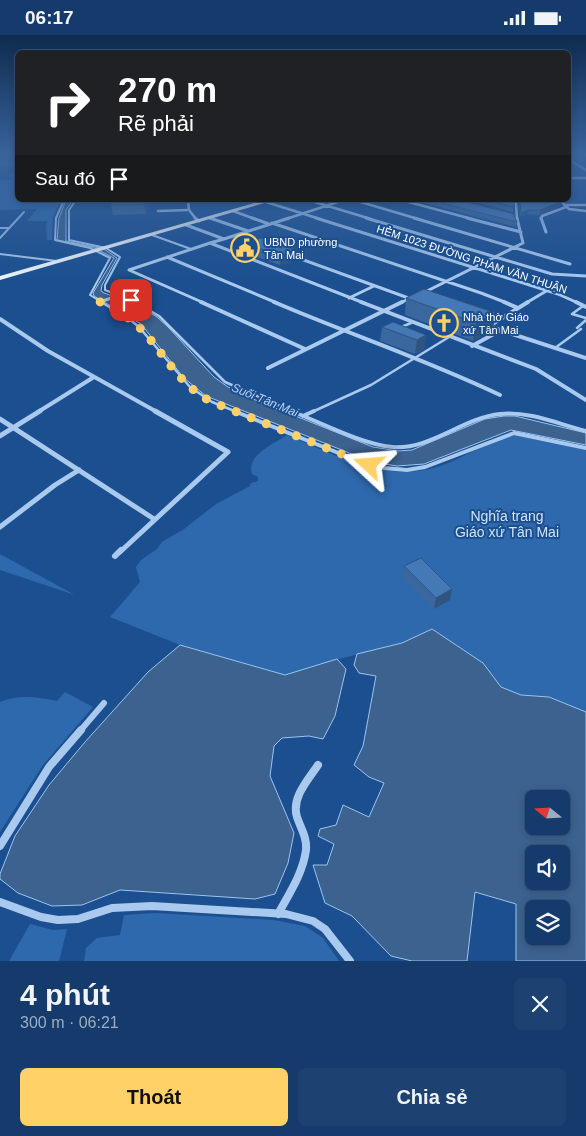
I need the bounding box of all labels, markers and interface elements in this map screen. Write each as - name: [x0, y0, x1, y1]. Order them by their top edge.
- text: 06:17: [25, 7, 74, 28]
- icon: right: [35, 70, 100, 135]
- text: 270 m: [118, 70, 217, 109]
- text: Rẽ phải: [118, 111, 194, 136]
- icon: arrive: [105, 165, 133, 193]
- text: Sau đó: [35, 168, 95, 189]
- street label: HẺM 1023 ĐƯỜNG PHẠM VĂN THUẬN: [375, 222, 569, 296]
- public building icon: UBND phường Tân Mai: [230, 233, 260, 263]
- place label: UBND phường Tân Mai: [264, 236, 337, 261]
- pin: [110, 279, 152, 321]
- icon: arrive: [117, 286, 145, 314]
- church icon: Nhà thờ Giáo xứ Tân Mai: [429, 308, 459, 338]
- place label: Nhà thờ Giáo xứ Tân Mai: [463, 311, 529, 336]
- water label: Suối Tân Mai: [230, 380, 301, 420]
- position arrow: [342, 438, 394, 490]
- park label: Nghĩa trang Giáo xứ Tân Mai: [455, 508, 559, 540]
- north arrow: [525, 790, 570, 835]
- map controls: [525, 790, 570, 945]
- button: sound: [525, 845, 570, 890]
- button: layers: [525, 900, 570, 945]
- text: 4 phút: [20, 978, 110, 1011]
- button: close: [514, 978, 566, 1030]
- text: 300 m · 06:21: [20, 1014, 119, 1031]
- button: Thoát: [20, 1068, 288, 1126]
- button: Chia sẻ: [298, 1068, 566, 1126]

